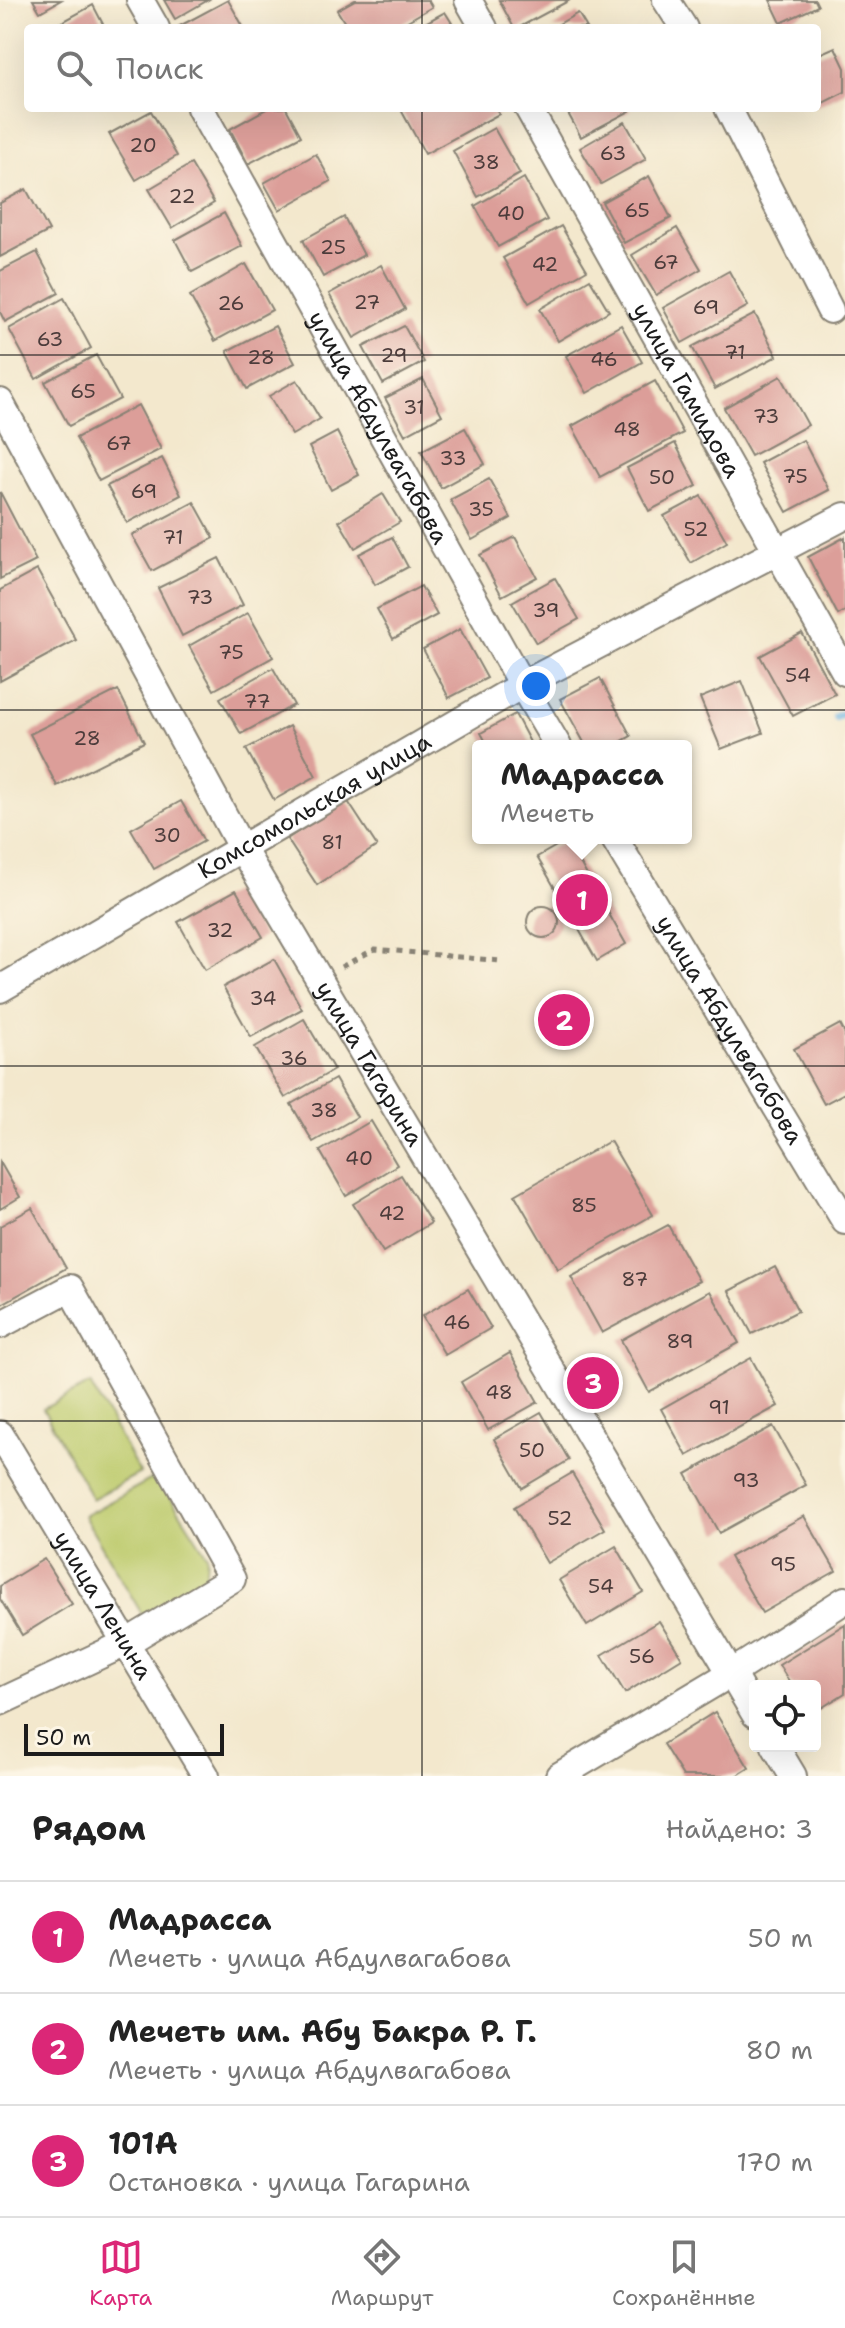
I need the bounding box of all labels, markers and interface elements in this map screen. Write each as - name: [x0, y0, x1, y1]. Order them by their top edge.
- search box: [24, 24, 821, 112]
- icon: search: [52, 46, 96, 90]
- text: Поиск: [116, 48, 204, 89]
- house number: 20: [129, 132, 157, 158]
- house number: 63: [600, 140, 626, 166]
- house number: 38: [472, 149, 500, 175]
- house number: 22: [169, 183, 196, 209]
- house number: 65: [624, 197, 650, 223]
- house number: 40: [497, 200, 525, 226]
- house number: 25: [320, 234, 346, 260]
- house number: 67: [653, 249, 679, 275]
- house number: 42: [532, 251, 558, 277]
- house number: 27: [354, 289, 380, 315]
- house number: 26: [217, 290, 245, 316]
- house number: 69: [693, 294, 719, 320]
- street label: улица Гамидова: [625, 297, 749, 484]
- street label: улица Абдулвагабова: [301, 305, 456, 550]
- house number: 63: [37, 326, 63, 352]
- house number: 71: [724, 339, 746, 365]
- house number: 29: [381, 342, 407, 368]
- house number: 28: [247, 344, 275, 370]
- house number: 46: [590, 346, 618, 372]
- house number: 65: [70, 378, 96, 404]
- house number: 31: [403, 394, 425, 420]
- house number: 73: [753, 403, 779, 429]
- house number: 48: [613, 416, 641, 442]
- house number: 67: [106, 430, 132, 456]
- house number: 33: [440, 445, 466, 471]
- house number: 75: [782, 463, 808, 489]
- house number: 50: [649, 464, 675, 490]
- house number: 69: [131, 478, 157, 504]
- house number: 35: [468, 496, 494, 522]
- house number: 52: [683, 516, 709, 542]
- house number: 71: [162, 524, 184, 550]
- house number: 73: [187, 584, 213, 610]
- house number: 39: [533, 597, 559, 623]
- house number: 75: [218, 639, 244, 665]
- house number: 54: [785, 662, 811, 688]
- your location: [516, 666, 556, 706]
- house number: 77: [244, 688, 270, 714]
- house number: 28: [73, 725, 101, 751]
- street label: Комсомольская улица: [192, 725, 437, 886]
- popup: [472, 740, 692, 844]
- text: Мадрасса: [500, 754, 664, 795]
- text: Мечеть: [500, 795, 594, 830]
- house number: 30: [153, 822, 181, 848]
- house number: 81: [321, 829, 343, 855]
- pin: 1: [556, 870, 608, 930]
- street label: улица Абдулвагабова: [648, 909, 811, 1150]
- house number: 32: [207, 917, 233, 943]
- street label: улица Гагарина: [308, 975, 431, 1152]
- house number: 34: [249, 985, 277, 1011]
- pin: 2: [538, 990, 590, 1050]
- house number: 36: [280, 1045, 308, 1071]
- house number: 38: [310, 1097, 338, 1123]
- house number: 40: [345, 1145, 373, 1171]
- house number: 85: [571, 1192, 597, 1218]
- house number: 42: [379, 1200, 405, 1226]
- house number: 87: [622, 1266, 648, 1292]
- house number: 46: [443, 1309, 471, 1335]
- house number: 89: [667, 1328, 694, 1354]
- pin: 3: [567, 1353, 619, 1413]
- house number: 48: [485, 1379, 513, 1405]
- house number: 91: [708, 1394, 730, 1420]
- house number: 50: [519, 1437, 545, 1463]
- house number: 93: [732, 1467, 760, 1493]
- house number: 52: [547, 1505, 573, 1531]
- street label: улица Ленина: [46, 1525, 160, 1686]
- house number: 95: [770, 1551, 796, 1577]
- house number: 54: [588, 1573, 614, 1599]
- house number: 56: [629, 1643, 655, 1669]
- map controls: [749, 1680, 821, 1752]
- button: locate: [749, 1680, 821, 1752]
- scale bar: [24, 1720, 224, 1756]
- text: 50 m: [36, 1723, 91, 1752]
- text: Рядом: [32, 1805, 146, 1851]
- text: Найдено: 3: [666, 1811, 813, 1846]
- text: Мадрасса: [108, 1899, 271, 1940]
- text: 1: [52, 1920, 64, 1955]
- text: 50 m: [748, 1920, 813, 1955]
- text: Мечеть · улица Абдулвагабова: [108, 1940, 511, 1975]
- text: Мечеть им. Абу Бакра Р. Г.: [108, 2011, 537, 2052]
- text: 2: [49, 2032, 67, 2067]
- text: 80 m: [746, 2032, 813, 2067]
- text: Мечеть · улица Абдулвагабова: [108, 2052, 511, 2087]
- text: 101А: [108, 2123, 178, 2164]
- text: 3: [49, 2144, 67, 2179]
- text: 170 m: [736, 2144, 813, 2179]
- text: Остановка · улица Гагарина: [108, 2164, 470, 2199]
- tab: Карта: [89, 2235, 152, 2312]
- tab: Маршрут: [331, 2235, 433, 2312]
- tab: Сохранённые: [612, 2235, 756, 2312]

